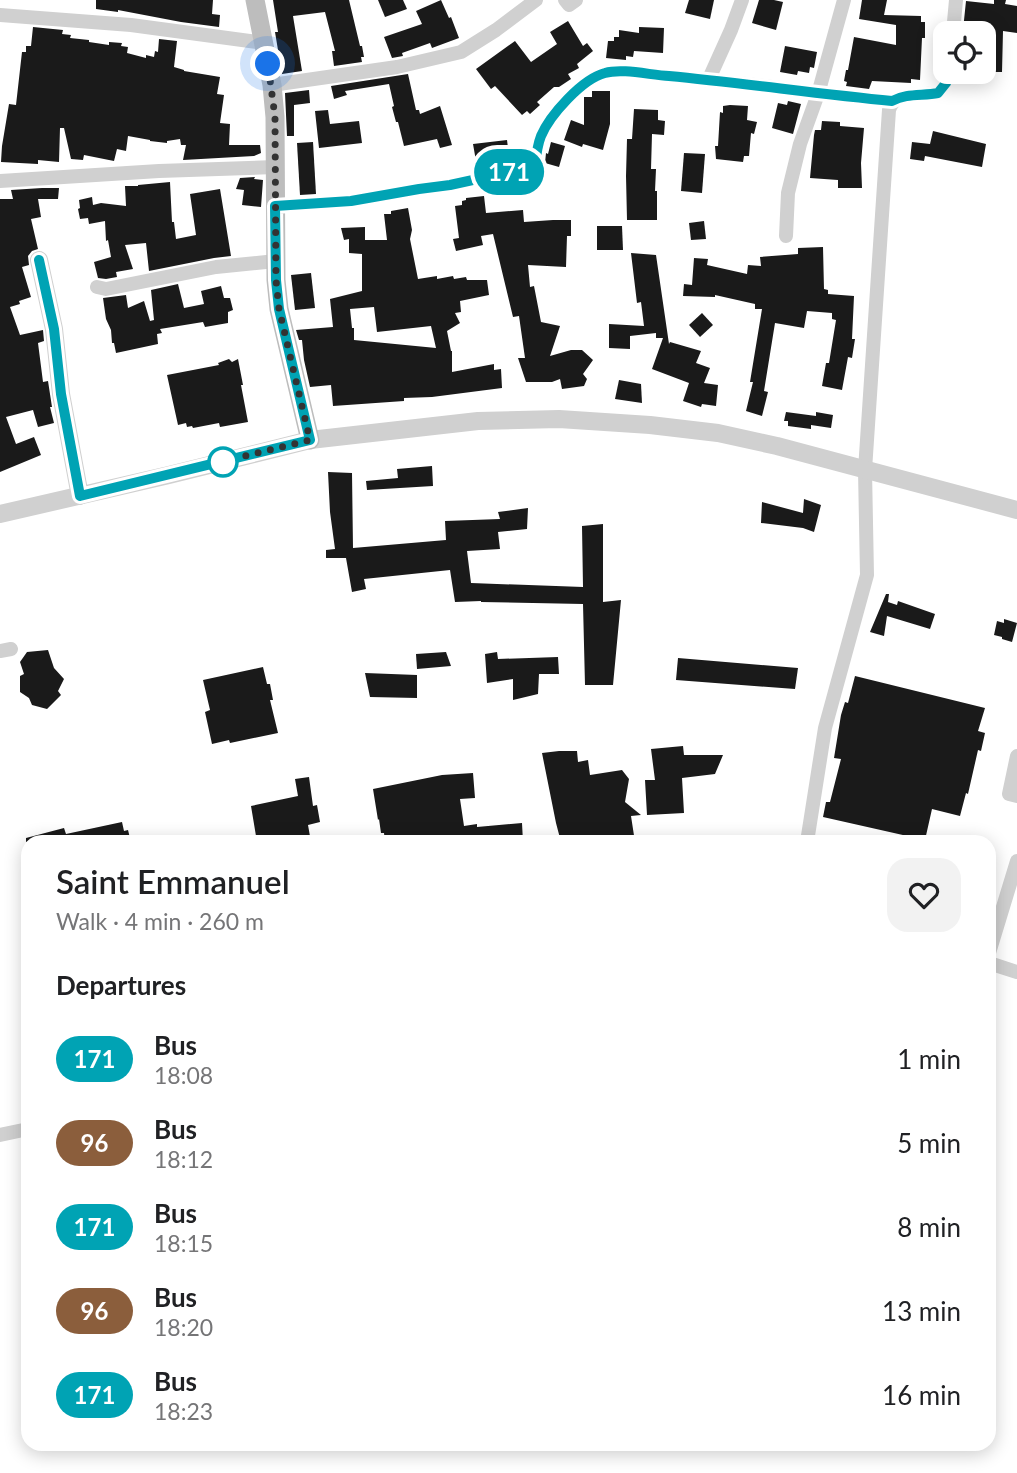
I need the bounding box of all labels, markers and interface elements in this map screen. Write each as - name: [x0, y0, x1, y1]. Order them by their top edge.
- map controls: [933, 21, 996, 84]
- button: locate: [933, 21, 996, 84]
- your location: [250, 46, 285, 81]
- line badge: 171: [469, 149, 549, 195]
- text: 171: [488, 157, 530, 186]
- unlabelled marker: [208, 447, 238, 477]
- button: heart: [887, 858, 961, 932]
- text: Saint Emmanuel: [56, 861, 290, 901]
- text: Walk · 4 min · 260 m: [56, 907, 264, 935]
- text: Departures: [56, 969, 186, 1001]
- text: Bus: [154, 1029, 197, 1061]
- text: 1 min: [897, 1043, 961, 1075]
- text: 171: [74, 1044, 115, 1073]
- text: 18:08: [154, 1061, 213, 1089]
- text: Bus: [154, 1113, 197, 1145]
- text: 5 min: [897, 1127, 961, 1159]
- text: 96: [81, 1128, 108, 1157]
- text: 18:12: [154, 1145, 213, 1173]
- text: Bus: [154, 1197, 197, 1229]
- text: 8 min: [897, 1211, 961, 1243]
- text: 171: [74, 1212, 115, 1241]
- text: 18:15: [154, 1229, 213, 1257]
- text: Bus: [154, 1281, 197, 1313]
- text: 13 min: [882, 1295, 961, 1327]
- text: 96: [81, 1296, 108, 1325]
- text: 18:20: [154, 1313, 213, 1341]
- text: Bus: [154, 1365, 197, 1397]
- text: 16 min: [882, 1379, 961, 1411]
- text: 171: [74, 1380, 115, 1409]
- text: 18:23: [154, 1397, 213, 1425]

